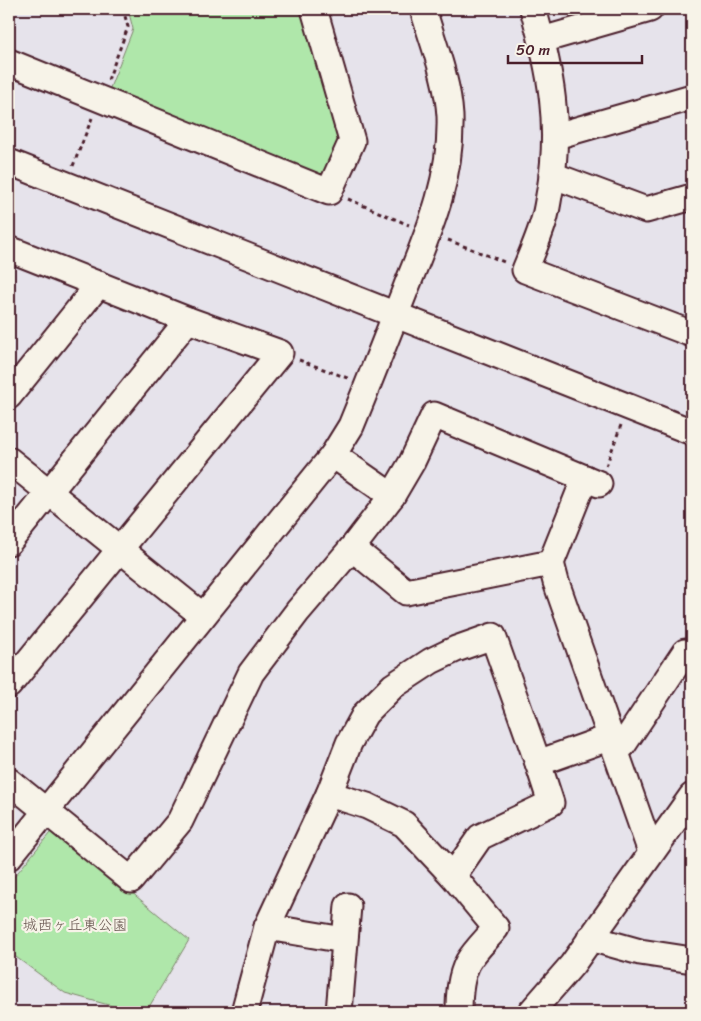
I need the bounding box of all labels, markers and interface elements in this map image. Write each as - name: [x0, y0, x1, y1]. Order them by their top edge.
- scale bar: [508, 32, 642, 64]
- text: 50 m: [516, 37, 551, 63]
- park label: 城西ヶ丘東公園: [22, 912, 128, 938]

